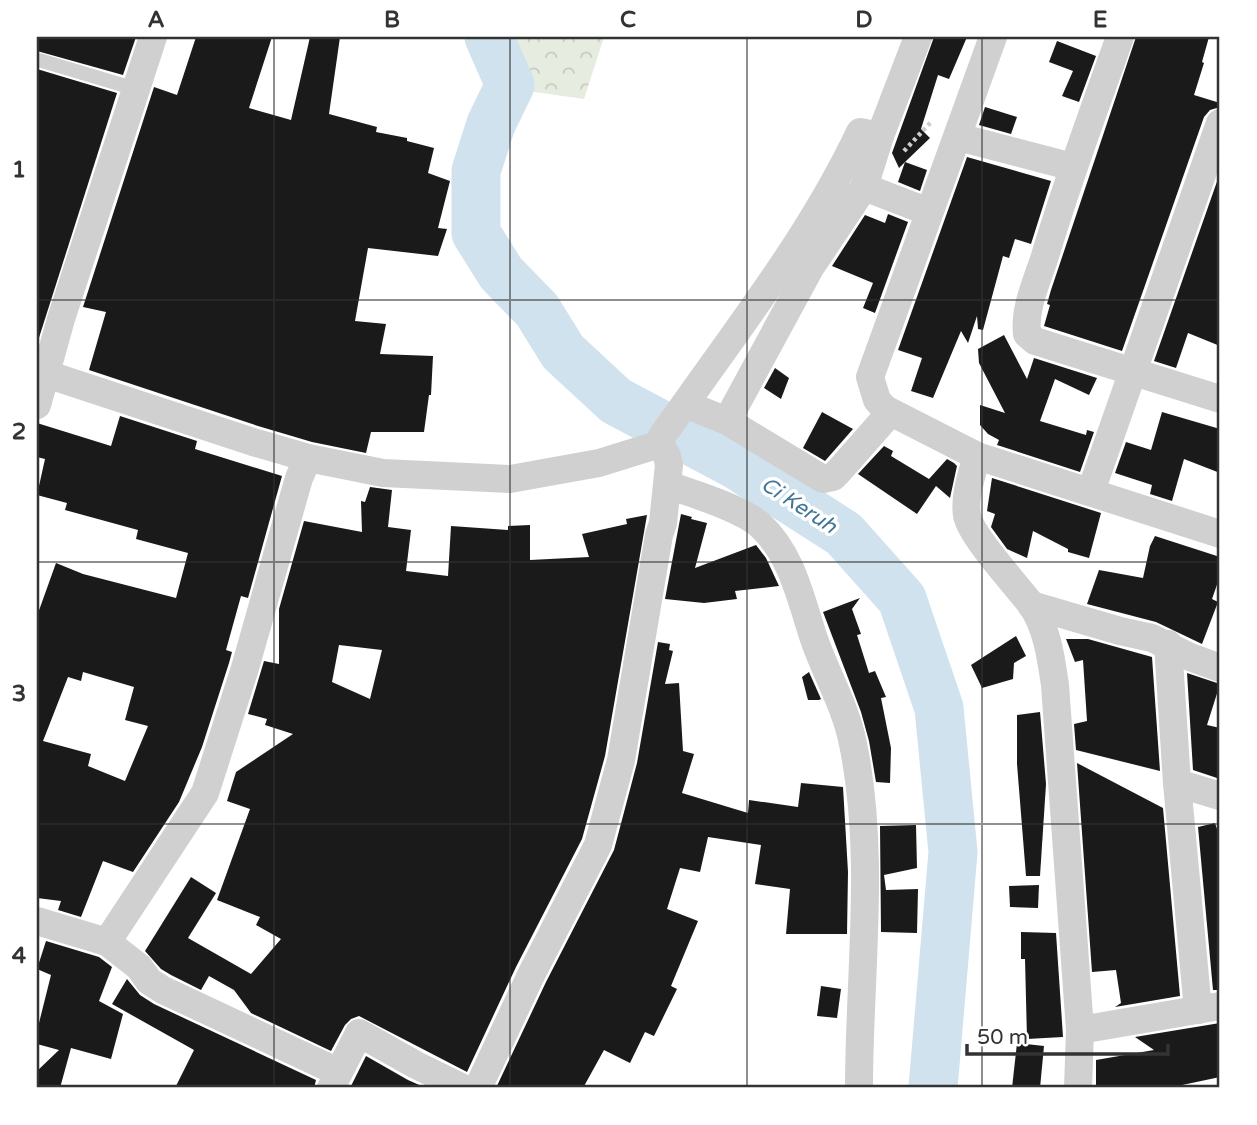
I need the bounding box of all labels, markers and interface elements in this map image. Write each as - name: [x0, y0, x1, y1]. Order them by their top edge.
- text: A: [147, 6, 165, 34]
- text: B: [384, 6, 400, 34]
- text: C: [620, 6, 636, 34]
- text: D: [855, 6, 873, 34]
- text: E: [1093, 6, 1107, 34]
- text: 1: [12, 156, 26, 184]
- text: 2: [12, 418, 26, 446]
- water label: Ci Keruh: [756, 472, 842, 540]
- text: 3: [12, 680, 26, 708]
- text: 4: [12, 942, 27, 970]
- scale bar: [967, 1013, 1168, 1057]
- text: 50 m: [977, 1025, 1028, 1050]

